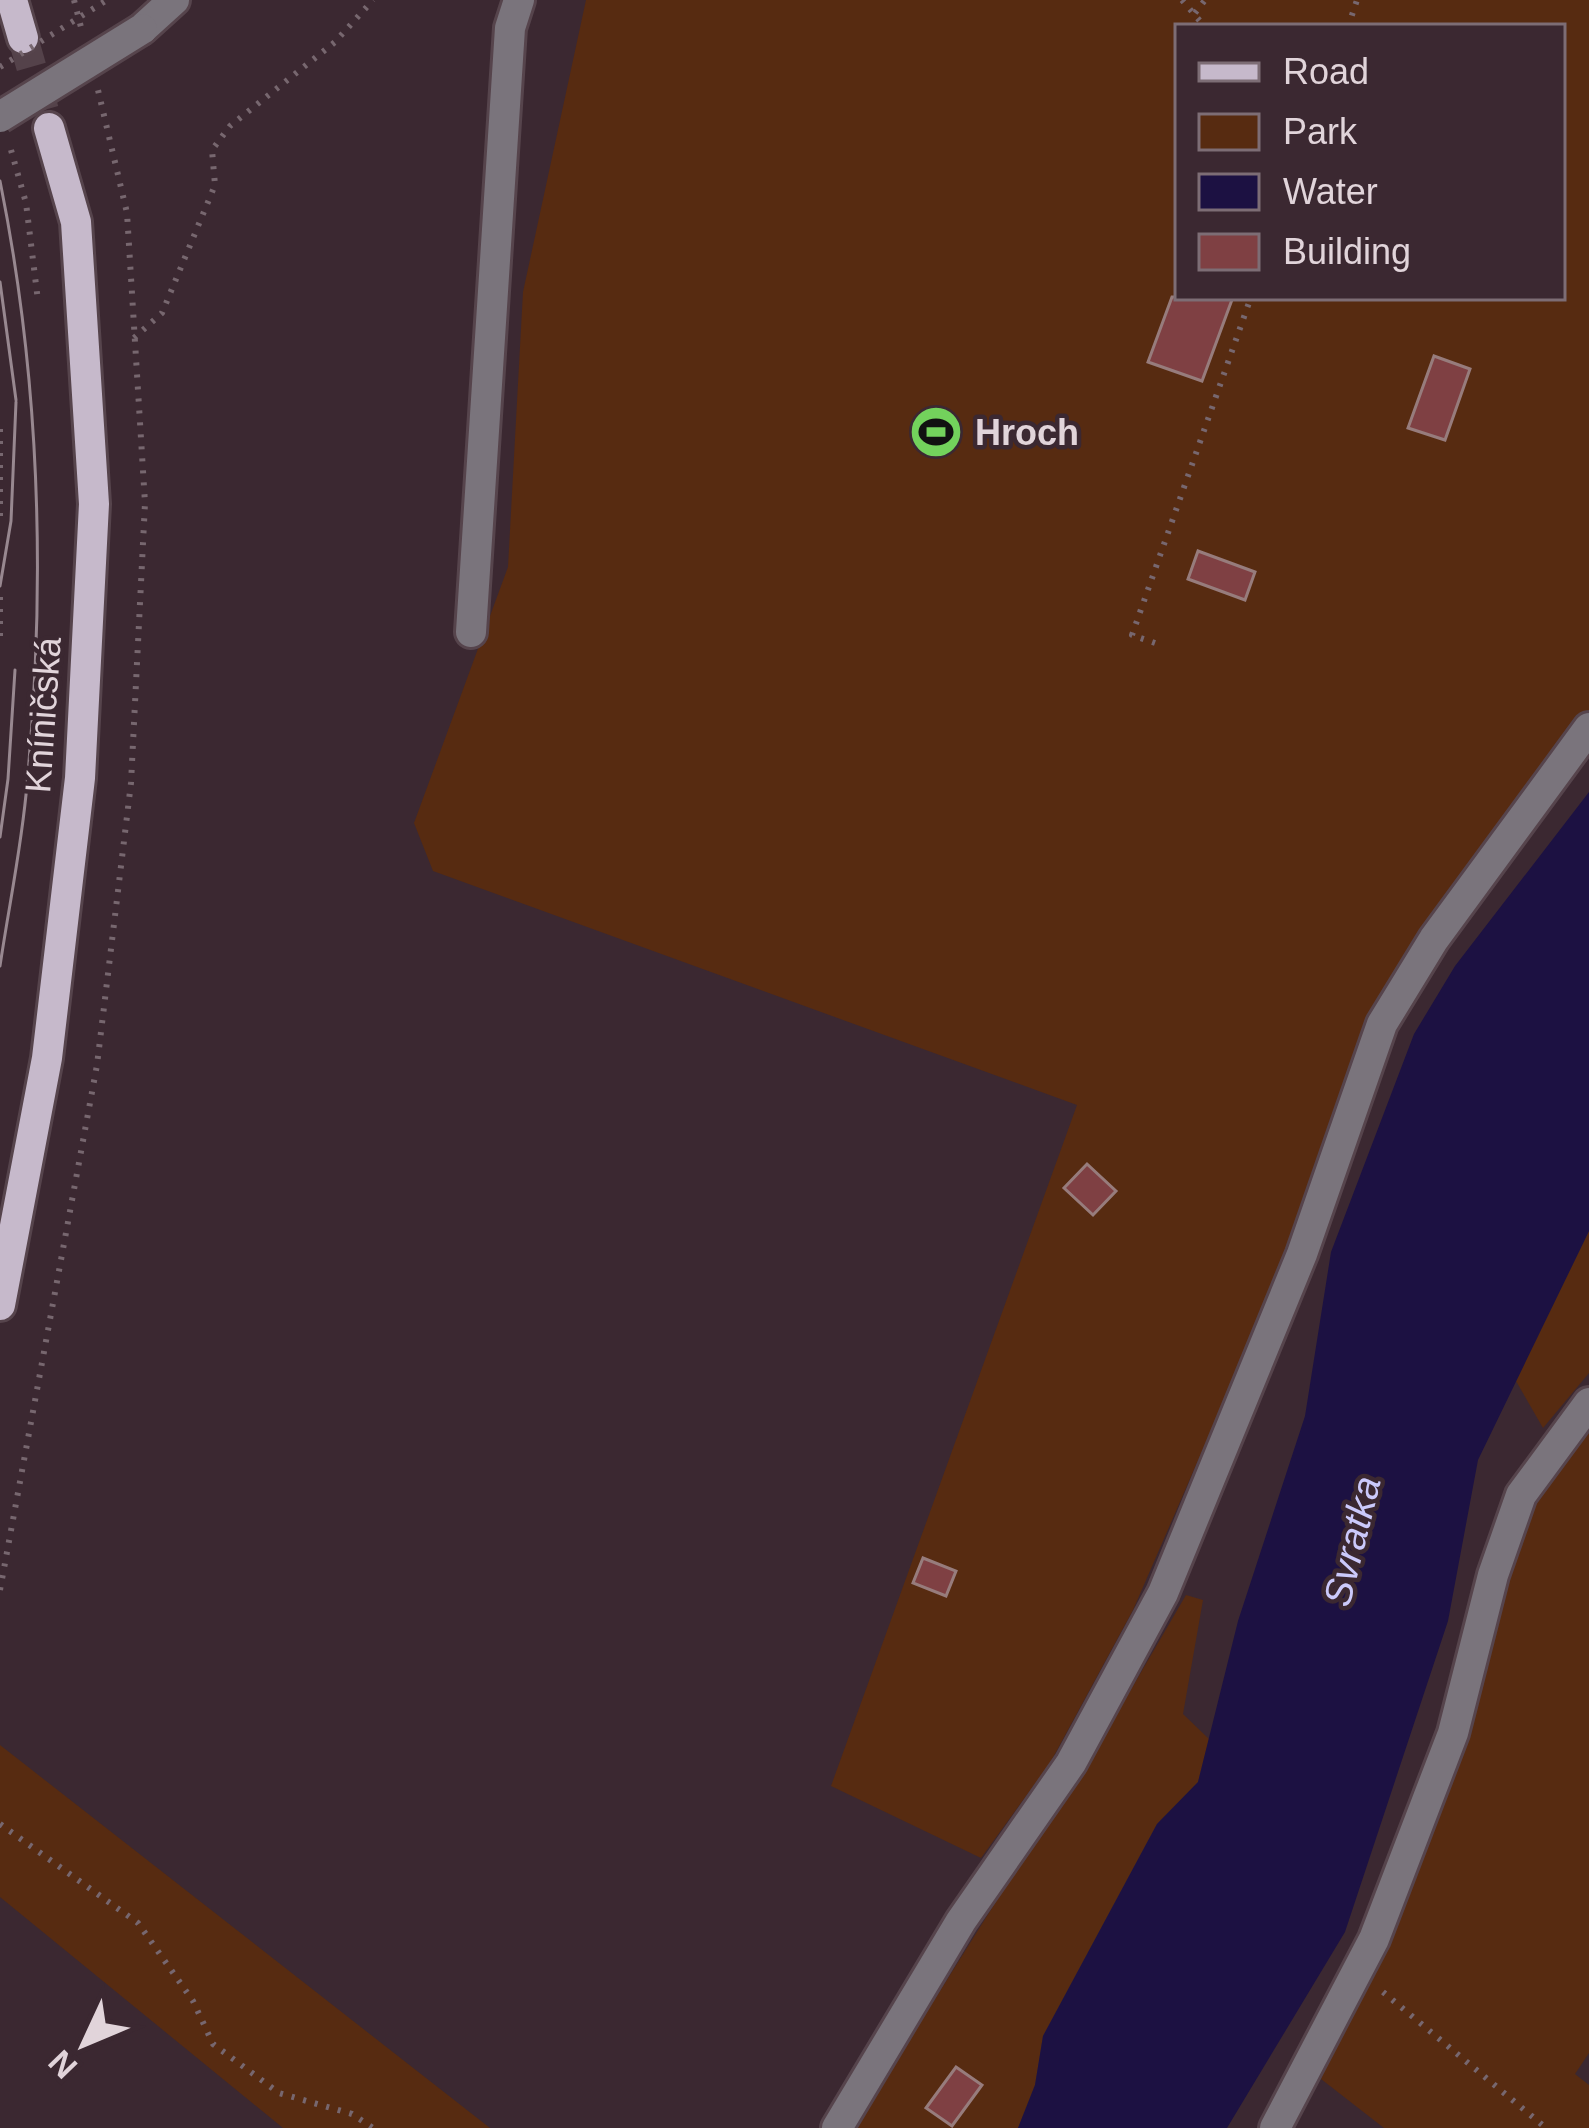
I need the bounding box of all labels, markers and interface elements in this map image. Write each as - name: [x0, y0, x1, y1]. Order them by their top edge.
- legend: [1175, 24, 1565, 300]
- text: Road: [1283, 51, 1369, 92]
- text: Park: [1283, 111, 1358, 152]
- text: Water: [1283, 171, 1378, 212]
- text: Building: [1283, 231, 1411, 272]
- sports icon: Hroch: [908, 404, 964, 460]
- place label: Hroch: [975, 412, 1079, 453]
- street label: Kníničská: [17, 635, 69, 794]
- water label: Svratka: [1315, 1472, 1389, 1610]
- north arrow: [24, 1984, 144, 2104]
- text: N: [41, 2043, 84, 2086]

